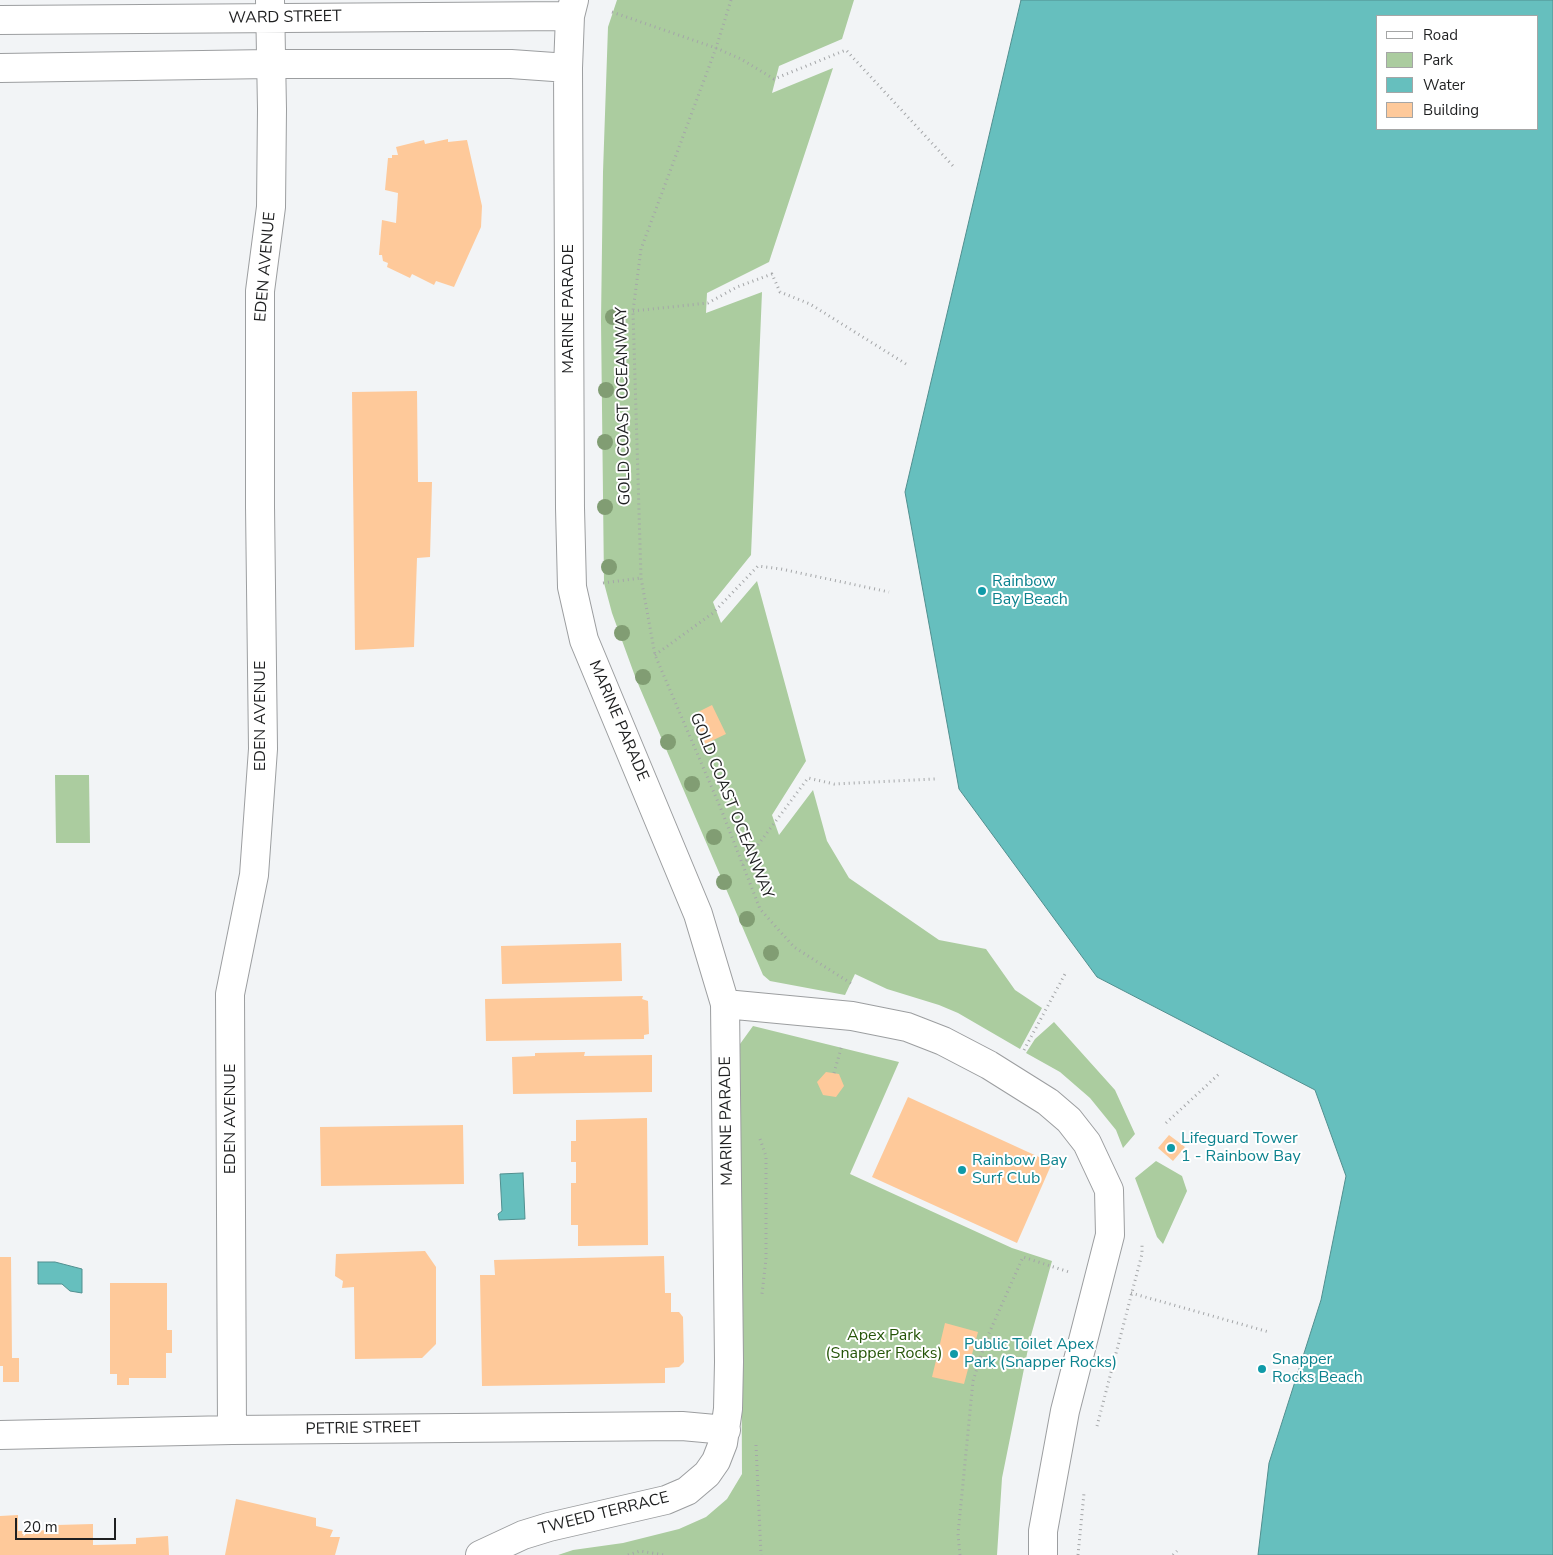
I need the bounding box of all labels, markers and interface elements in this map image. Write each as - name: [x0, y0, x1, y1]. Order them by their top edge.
- street label: WARD STREET: [228, 7, 342, 29]
- legend: [1376, 15, 1538, 130]
- text: Road: [1423, 25, 1458, 45]
- text: Park: [1423, 50, 1453, 70]
- text: Water: [1423, 75, 1465, 95]
- text: Building: [1423, 100, 1479, 120]
- street label: EDEN AVENUE: [252, 211, 280, 323]
- street label: MARINE PARADE: [559, 244, 579, 374]
- street label: GOLD COAST OCEANWAY: [613, 307, 635, 505]
- place label: Rainbow Bay Beach: [992, 572, 1068, 610]
- marker: Rainbow Bay Beach: [976, 585, 988, 597]
- street label: MARINE PARADE: [584, 658, 652, 784]
- street label: EDEN AVENUE: [251, 661, 271, 771]
- street label: GOLD COAST OCEANWAY: [685, 710, 777, 902]
- street label: MARINE PARADE: [716, 1056, 738, 1186]
- street label: EDEN AVENUE: [221, 1064, 241, 1174]
- place label: Lifeguard Tower 1 - Rainbow Bay: [1181, 1129, 1301, 1167]
- marker: Lifeguard Tower 1 - Rainbow Bay: [1165, 1142, 1177, 1154]
- place label: Rainbow Bay Surf Club: [972, 1151, 1067, 1189]
- marker: Rainbow Bay Surf Club: [956, 1164, 968, 1176]
- park label: Apex Park (Snapper Rocks): [826, 1326, 942, 1364]
- place label: Public Toilet Apex Park (Snapper Rocks): [964, 1335, 1117, 1373]
- marker: Public Toilet Apex Park (Snapper Rocks): [948, 1348, 960, 1360]
- place label: Snapper Rocks Beach: [1272, 1350, 1363, 1388]
- marker: Snapper Rocks Beach: [1256, 1363, 1268, 1375]
- street label: PETRIE STREET: [305, 1418, 421, 1440]
- street label: TWEED TERRACE: [537, 1488, 671, 1540]
- scale bar: [18, 1508, 119, 1540]
- text: 20 m: [23, 1517, 58, 1537]

